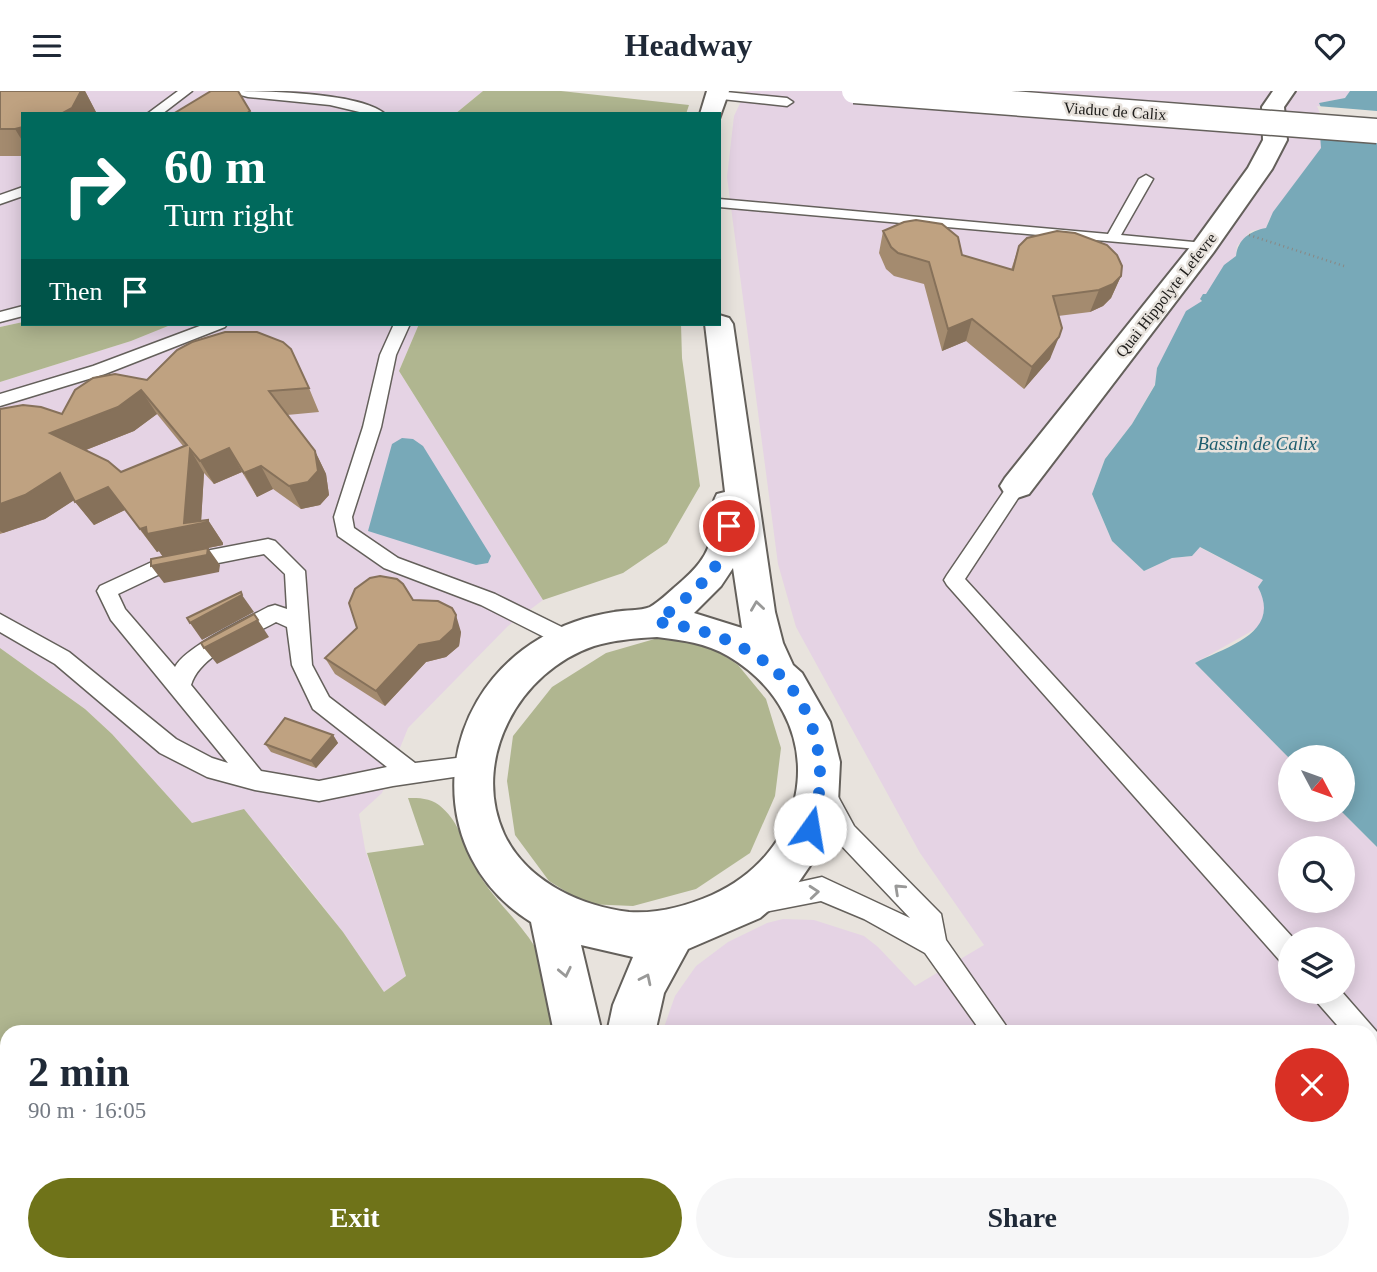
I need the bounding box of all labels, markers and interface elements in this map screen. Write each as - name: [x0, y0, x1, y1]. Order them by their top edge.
- icon: menu: [28, 27, 66, 65]
- text: Headway: [625, 27, 753, 63]
- icon: heart: [1311, 27, 1349, 65]
- street label: Viaduc de Calix: [1063, 99, 1167, 123]
- text: 60 m: [164, 139, 266, 194]
- icon: right: [49, 140, 140, 231]
- text: Turn right: [164, 197, 294, 233]
- street label: Quai Hippolyte Lefevre: [1112, 230, 1221, 361]
- icon: arrive: [116, 273, 154, 311]
- text: Then: [49, 277, 102, 306]
- water label: Bassin de Calix: [1197, 433, 1317, 454]
- pin: [699, 496, 759, 556]
- icon: arrive: [710, 507, 748, 545]
- one-way arrow: [749, 600, 764, 612]
- north arrow: [1278, 745, 1354, 823]
- map controls: [1278, 745, 1355, 1004]
- position arrow: [773, 792, 847, 866]
- button: search: [1278, 836, 1355, 913]
- one-way arrow: [894, 884, 907, 897]
- one-way arrow: [809, 885, 820, 900]
- button: layers: [1278, 927, 1355, 1004]
- one-way arrow: [556, 966, 571, 978]
- one-way arrow: [638, 974, 651, 987]
- button: close: [1275, 1048, 1349, 1122]
- text: 2 min: [28, 1049, 130, 1095]
- text: 90 m · 16:05: [28, 1098, 146, 1123]
- button: Exit: [28, 1178, 682, 1258]
- button: Share: [696, 1178, 1349, 1258]

